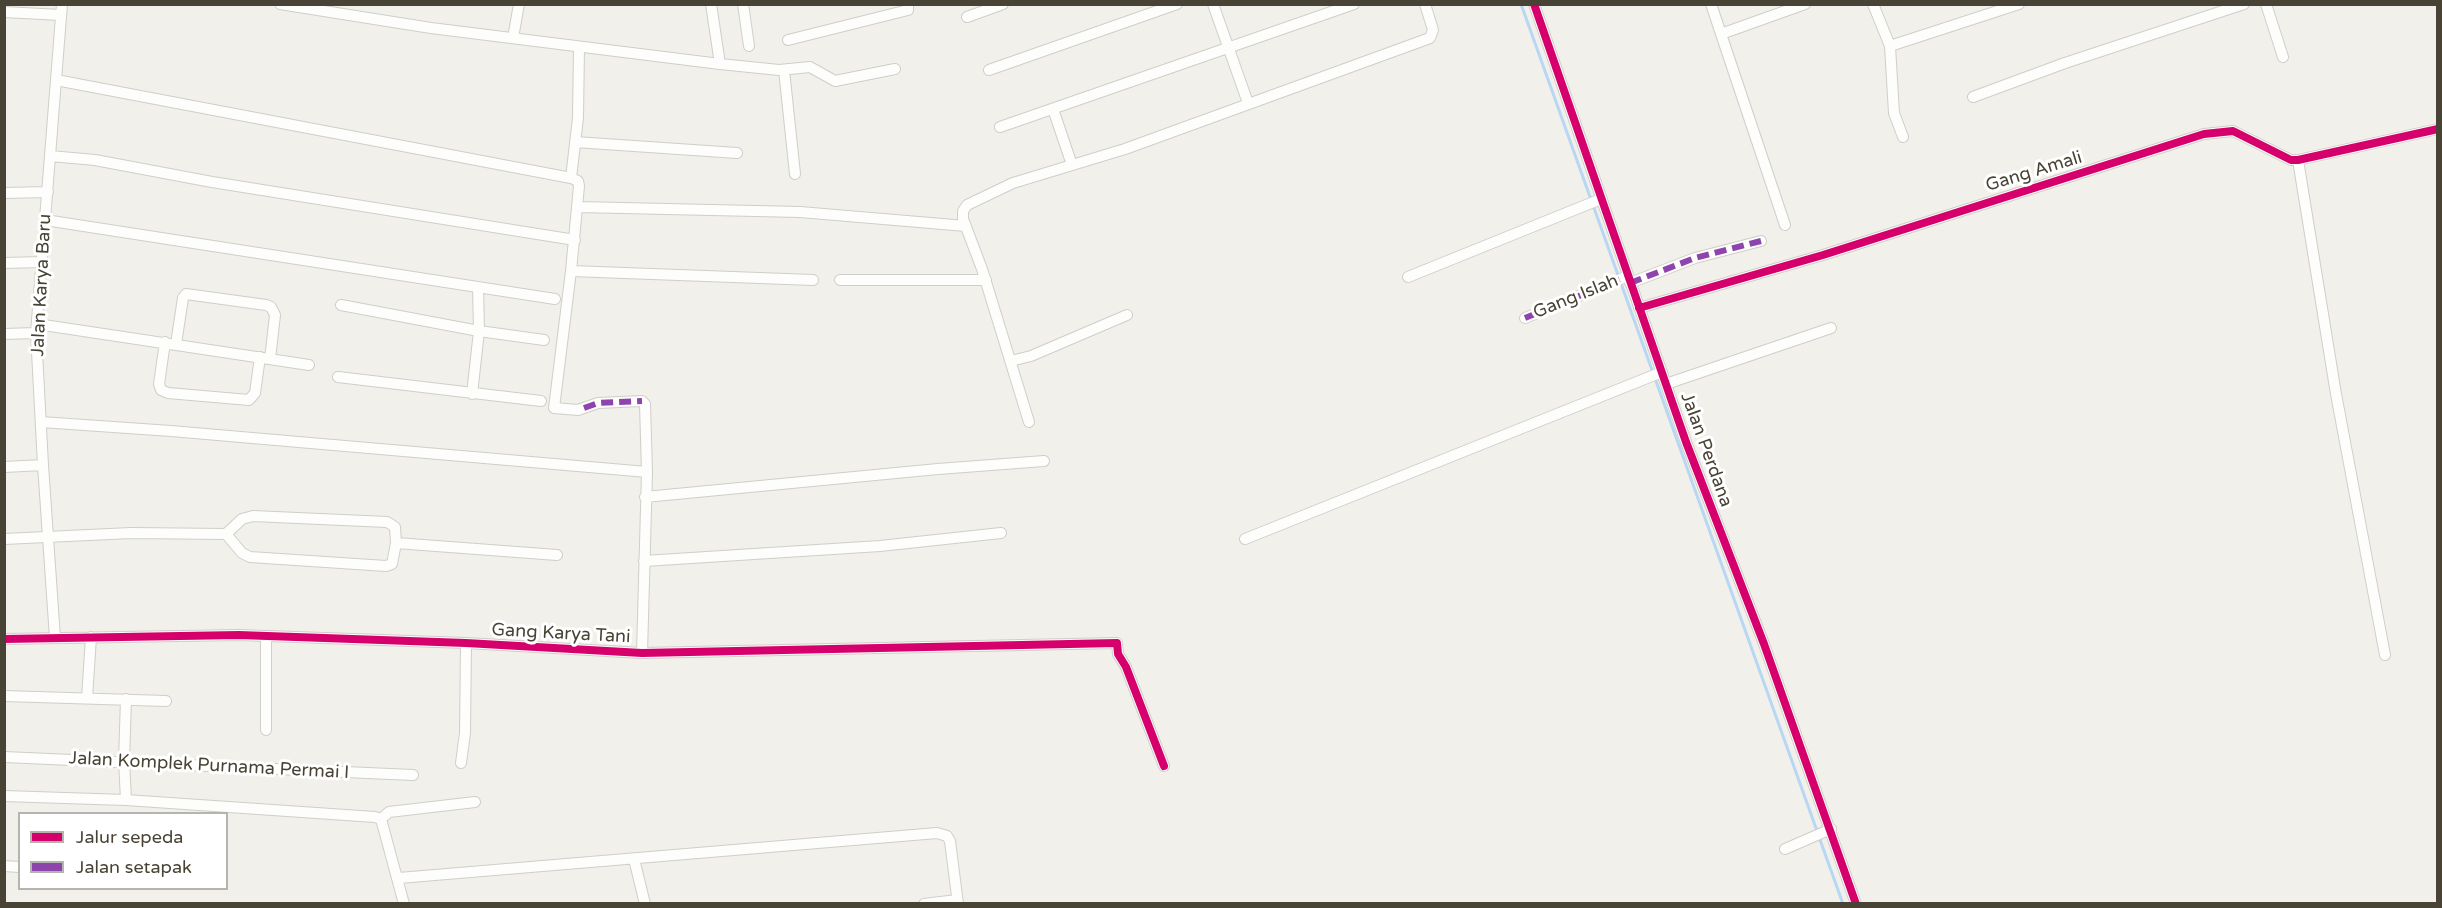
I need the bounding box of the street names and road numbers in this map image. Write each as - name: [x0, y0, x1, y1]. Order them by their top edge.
- street label: Gang Amali: [1983, 147, 2085, 197]
- street label: Jalan Karya Baru: [27, 213, 57, 357]
- street label: Gang Islah: [1530, 270, 1622, 324]
- street label: Jalan Perdana: [1675, 390, 1737, 510]
- street label: Gang Karya Tani: [491, 620, 631, 648]
- street label: Jalan Komplek Purnama Permai I: [68, 748, 350, 784]

